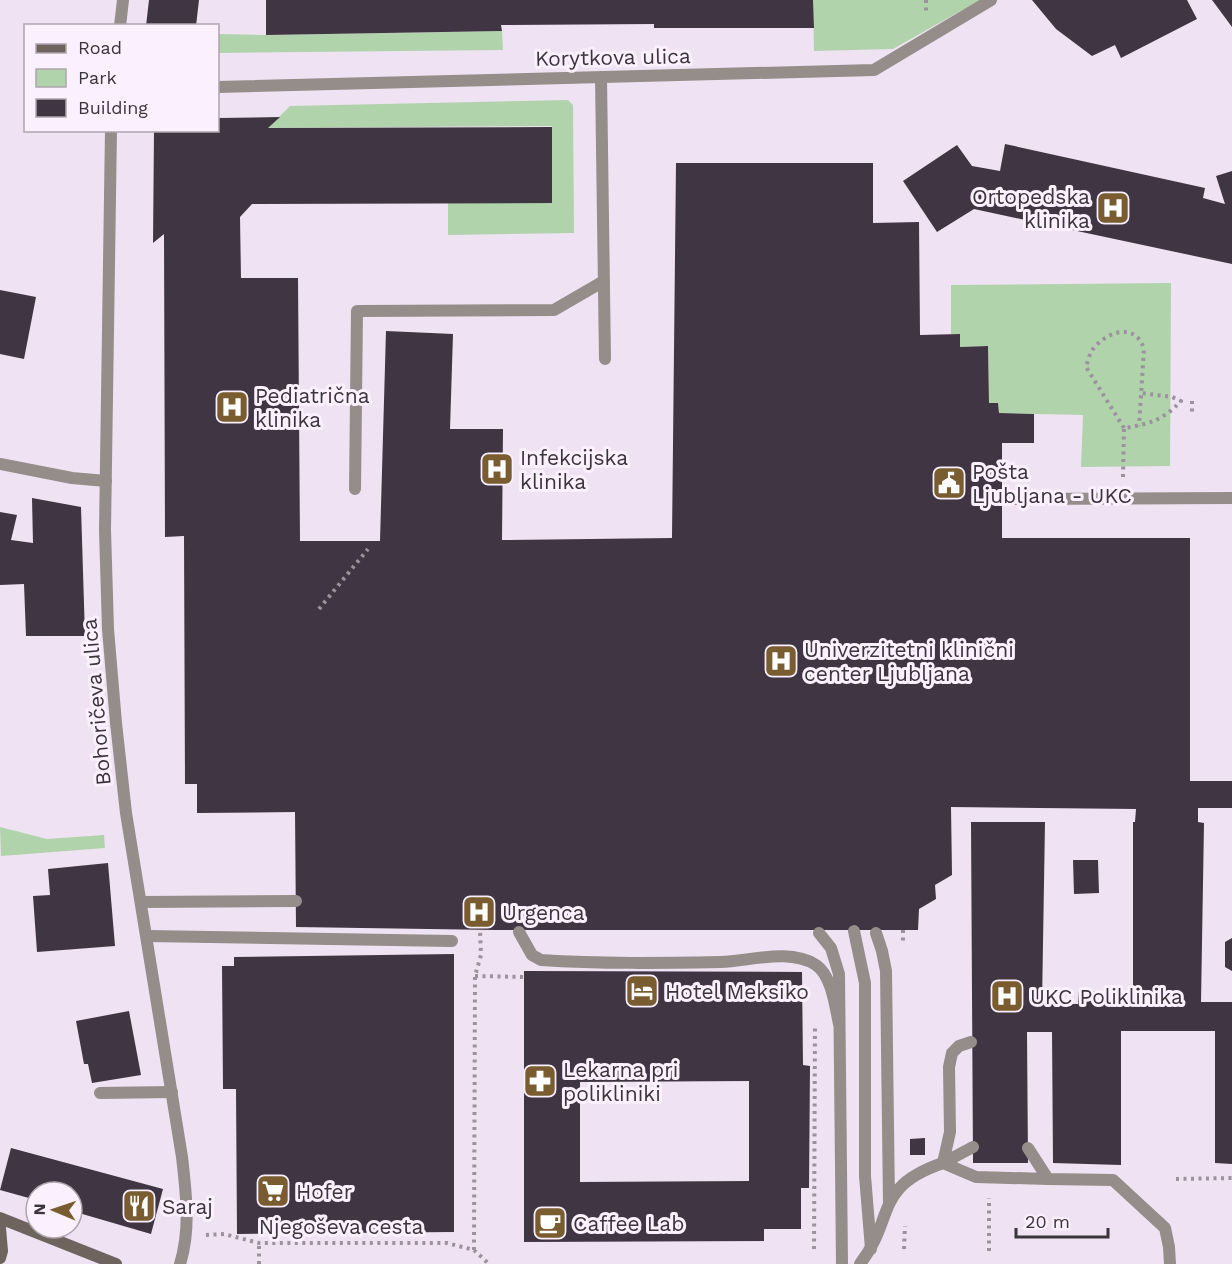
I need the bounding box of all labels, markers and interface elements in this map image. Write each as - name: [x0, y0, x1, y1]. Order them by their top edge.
- legend: [24, 24, 219, 132]
- text: Road: [78, 37, 122, 58]
- street label: Korytkova ulica: [535, 43, 691, 71]
- text: Park: [78, 67, 117, 88]
- text: Building: [78, 97, 148, 118]
- place label: Ortopedska klinika: [972, 184, 1090, 233]
- hospital icon: Ortopedska klinika: [1095, 190, 1131, 226]
- place label: Pediatrična klinika: [255, 383, 370, 432]
- hospital icon: Pediatrična klinika: [214, 389, 250, 425]
- place label: Infekcijska klinika: [520, 445, 628, 494]
- hospital icon: Infekcijska klinika: [479, 451, 515, 487]
- place label: Pošta Ljubljana - UKC: [972, 459, 1132, 508]
- public building icon: Pošta Ljubljana - UKC: [931, 465, 967, 501]
- street label: Bohoričeva ulica: [76, 617, 116, 787]
- place label: Univerzitetni klinični center Ljubljana: [804, 637, 1014, 686]
- hospital icon: Univerzitetni klinični center Ljubljana: [763, 643, 799, 679]
- hospital icon: Urgenca: [461, 894, 497, 930]
- place label: Urgenca: [502, 900, 585, 925]
- hotel icon: Hotel Meksiko: [624, 973, 660, 1009]
- hospital icon: UKC Poliklinika: [989, 978, 1025, 1014]
- place label: Hotel Meksiko: [665, 979, 809, 1004]
- place label: UKC Poliklinika: [1030, 984, 1183, 1009]
- place label: Lekarna pri polikliniki: [563, 1057, 678, 1106]
- pharmacy icon: Lekarna pri polikliniki: [522, 1063, 558, 1099]
- supermarket icon: Hofer: [255, 1173, 291, 1209]
- place label: Hofer: [296, 1179, 353, 1204]
- north arrow: [24, 1180, 84, 1240]
- restaurant icon: Saraj: [121, 1188, 157, 1224]
- place label: Saraj: [162, 1194, 213, 1219]
- scale bar: [1016, 1201, 1108, 1239]
- text: N: [30, 1203, 49, 1216]
- cafe icon: Caffee Lab: [532, 1205, 568, 1241]
- place label: Caffee Lab: [573, 1211, 684, 1236]
- text: 20 m: [1025, 1211, 1070, 1232]
- street label: Njegoševa cesta: [259, 1214, 423, 1239]

